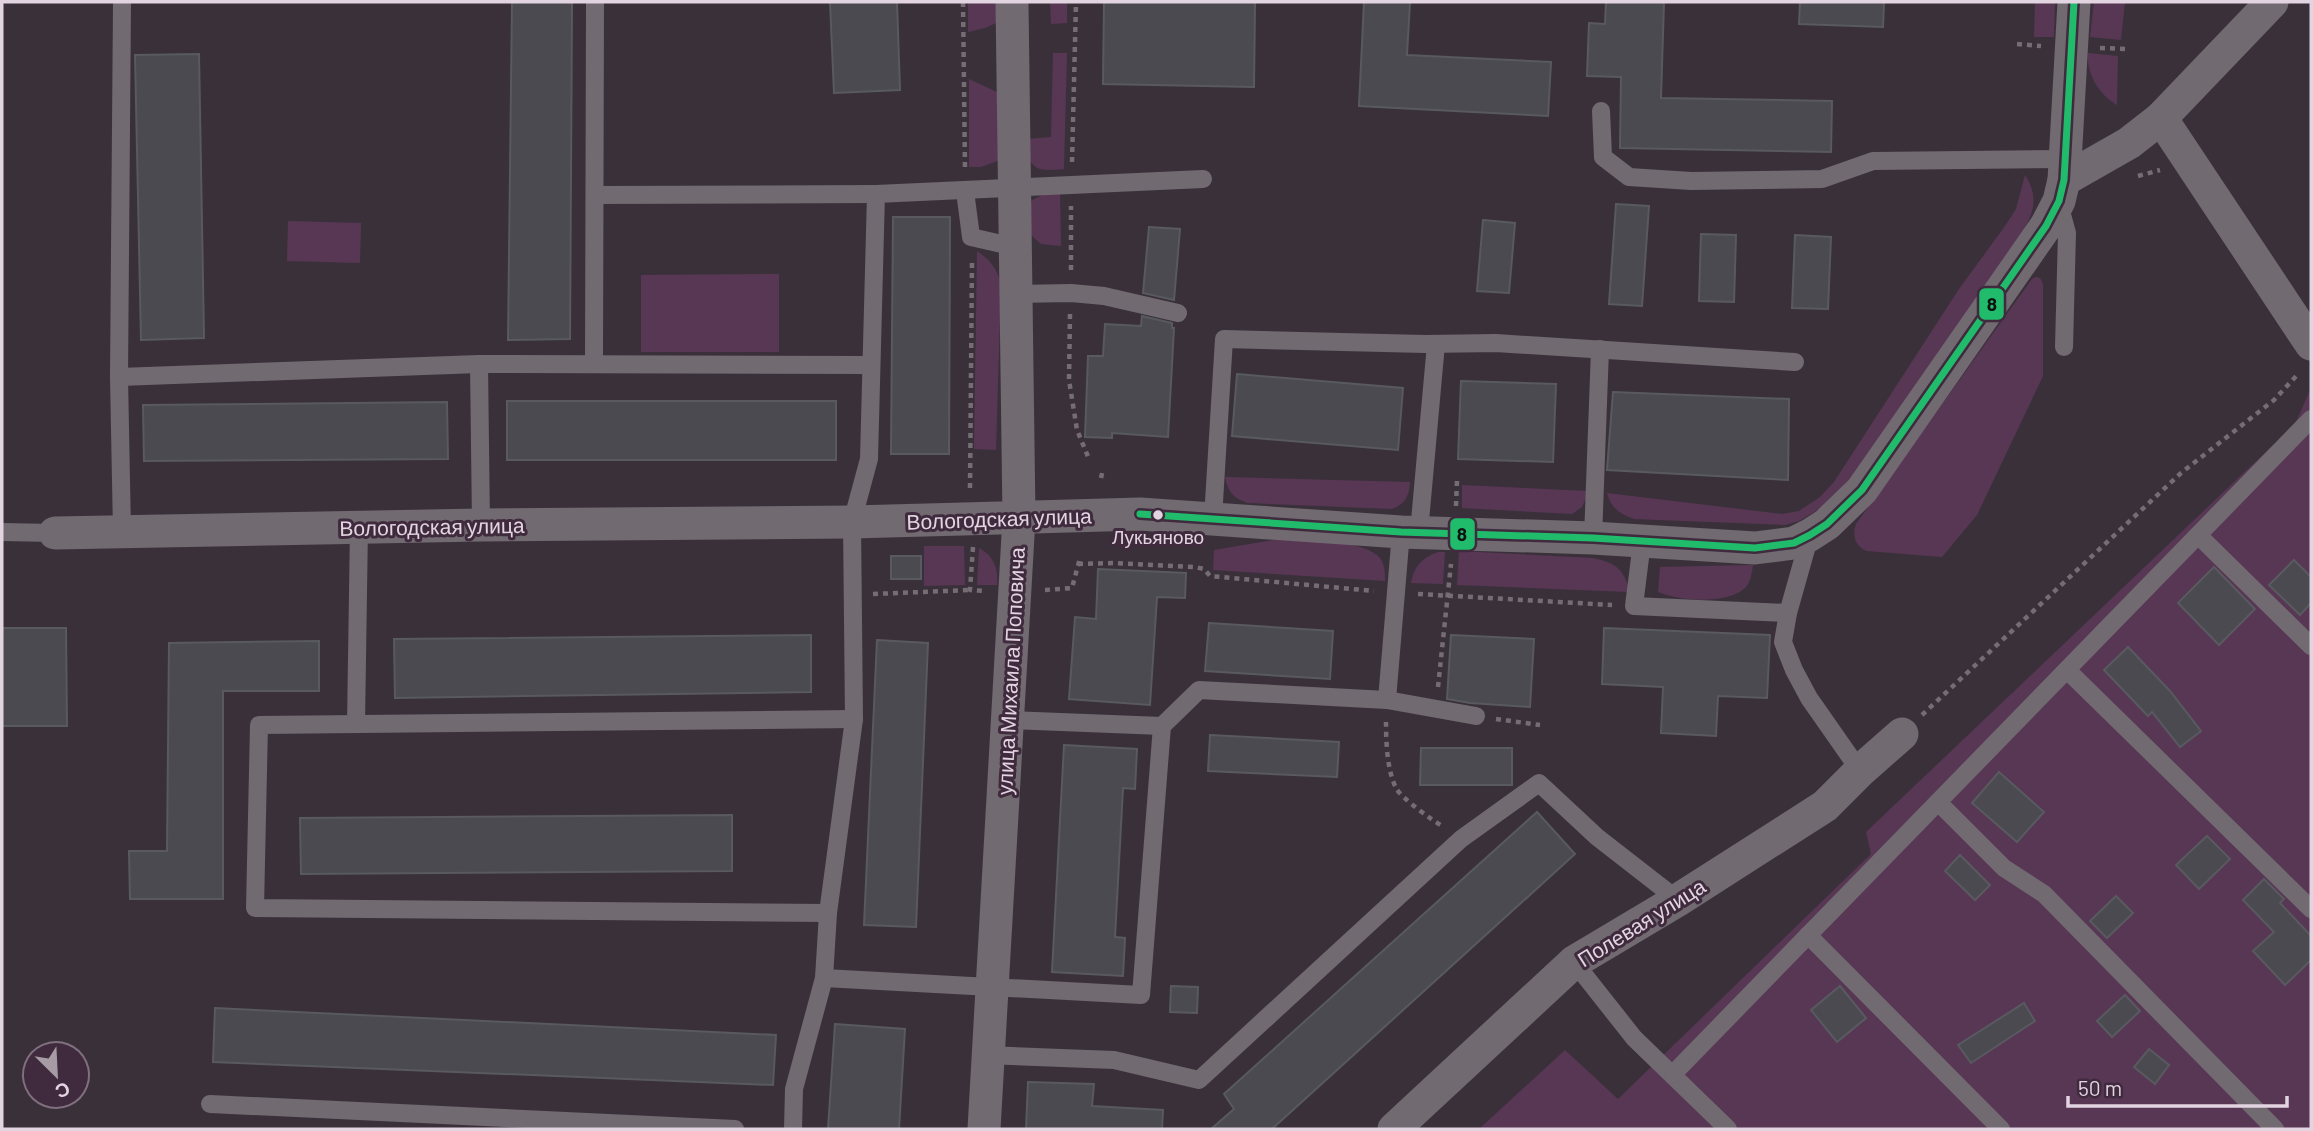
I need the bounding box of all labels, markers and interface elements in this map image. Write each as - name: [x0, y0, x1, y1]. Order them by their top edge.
- line badge: 8: [1978, 287, 2005, 321]
- text: 8: [1987, 292, 1997, 315]
- street label: Вологодская улица: [906, 502, 1092, 534]
- marker: Лукьяново: [1151, 508, 1165, 522]
- street label: Вологодская улица: [339, 512, 525, 540]
- line badge: 8: [1449, 517, 1476, 551]
- text: 8: [1457, 522, 1467, 545]
- place label: Лукьяново: [1112, 525, 1204, 548]
- street label: улица Михаила Поповича: [991, 546, 1029, 796]
- street label: Полевая улица: [1572, 873, 1710, 971]
- north arrow: [21, 1040, 91, 1110]
- scale bar: [2068, 1064, 2287, 1108]
- text: 50 m: [2078, 1075, 2122, 1100]
- text: С: [52, 1078, 74, 1104]

